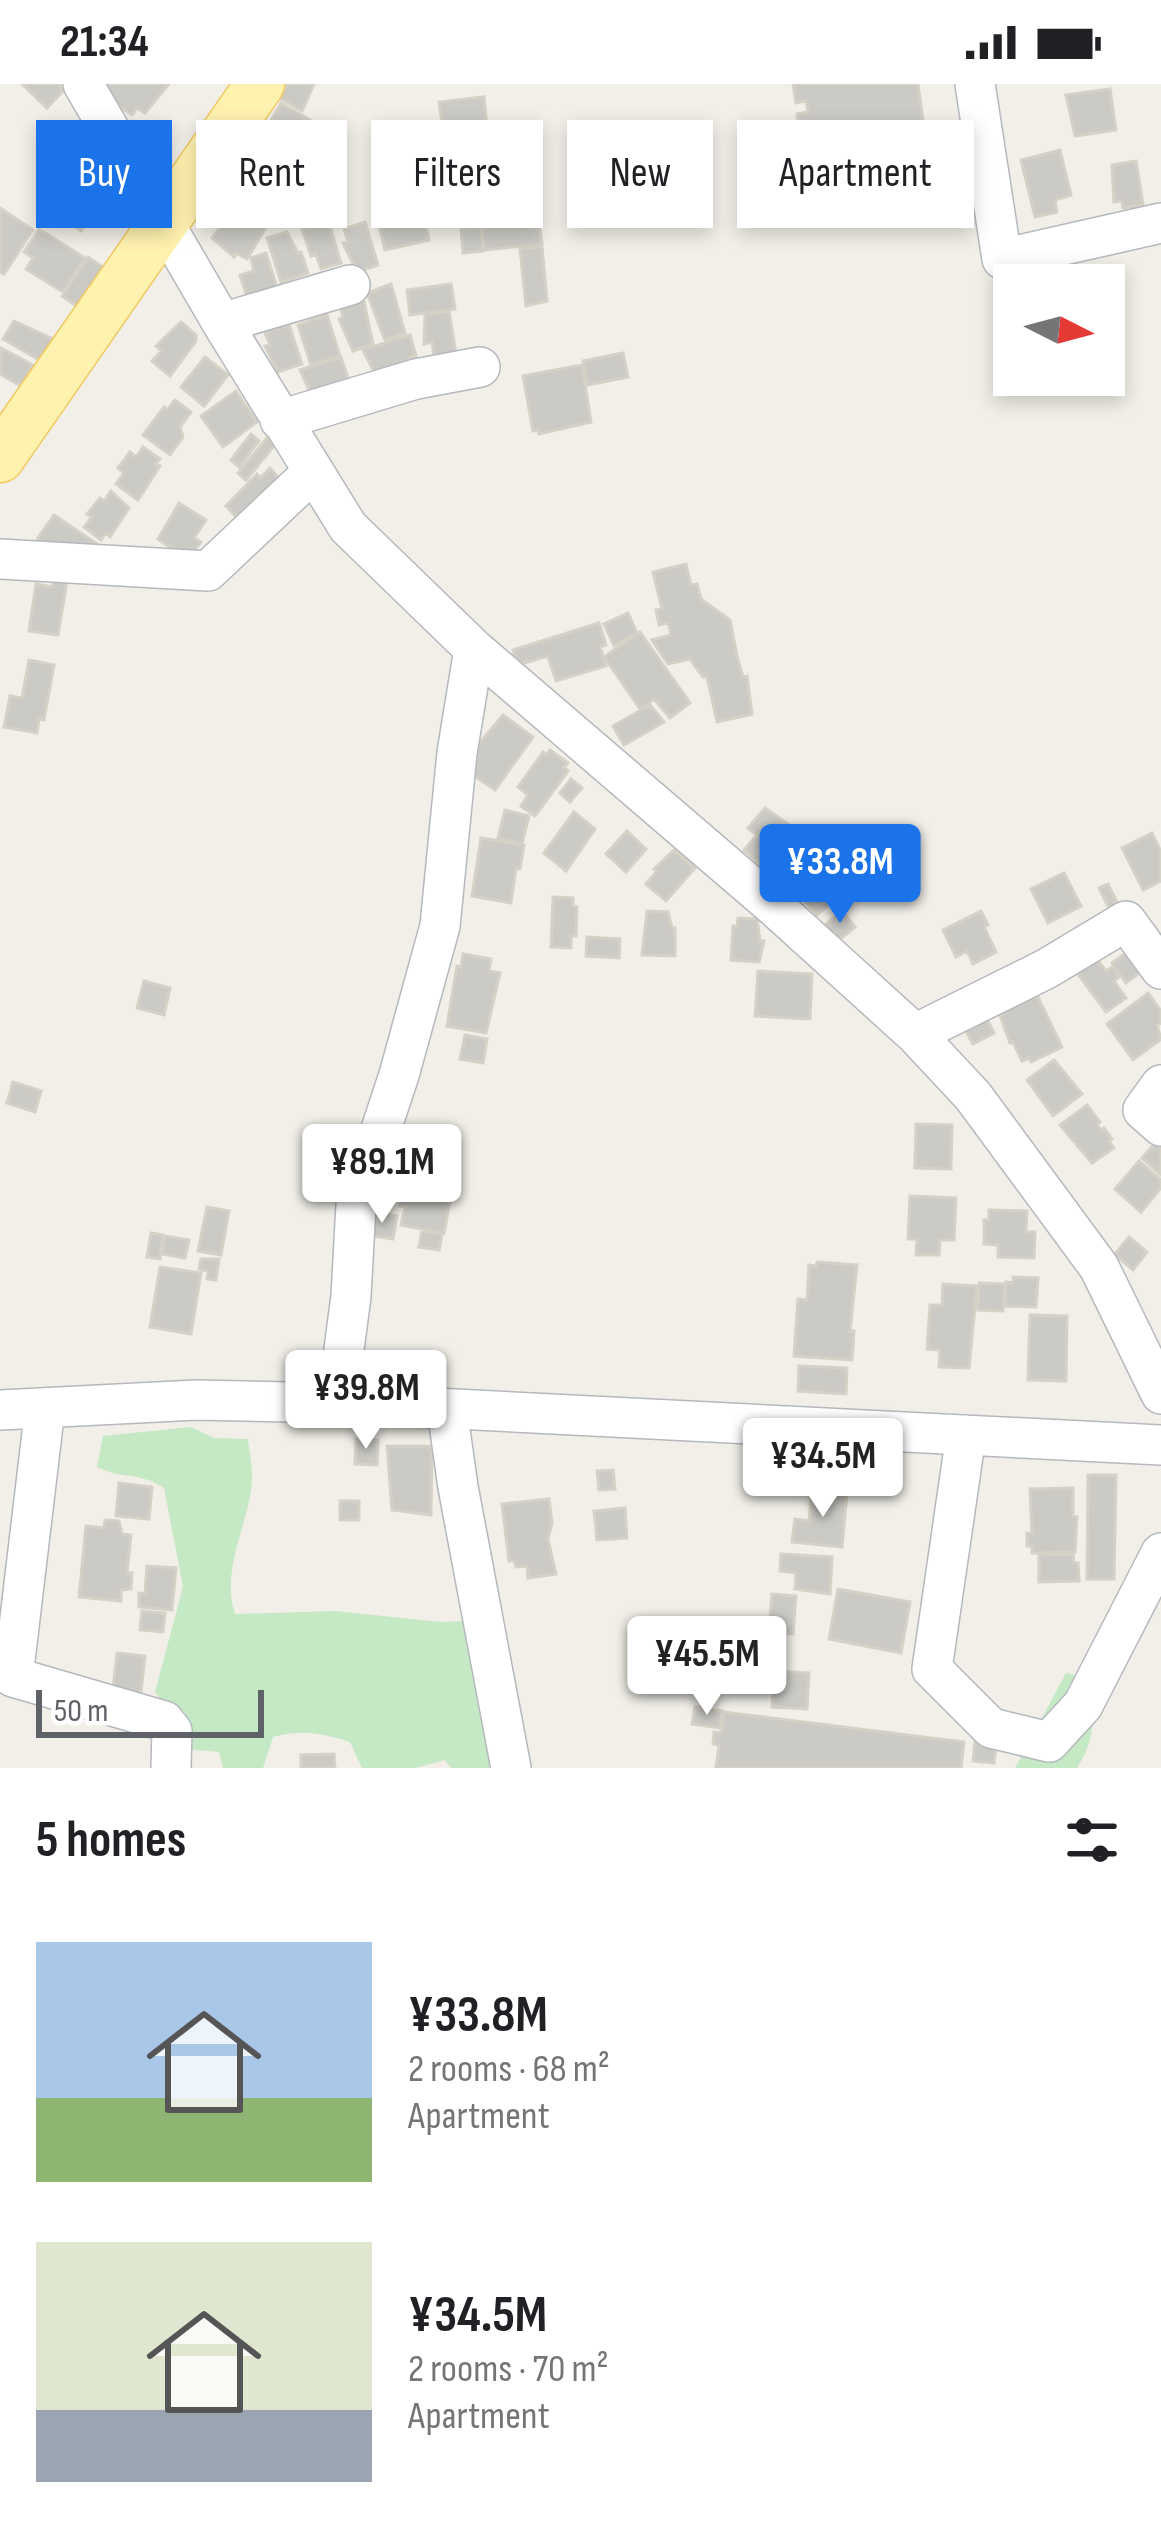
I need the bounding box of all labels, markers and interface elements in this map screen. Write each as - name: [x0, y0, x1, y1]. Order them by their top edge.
- text: 21:34: [60, 15, 149, 70]
- chip: Buy: [36, 120, 172, 228]
- chip: Rent: [196, 120, 347, 228]
- chip: Filters: [371, 120, 543, 228]
- chip: New: [567, 120, 713, 228]
- chip: Apartment: [737, 120, 974, 228]
- north arrow: [993, 264, 1125, 396]
- map controls: [993, 264, 1125, 396]
- pin: ¥33.8M: [742, 824, 938, 926]
- text: ¥33.8M: [787, 839, 893, 886]
- pin: ¥89.1M: [284, 1124, 480, 1226]
- text: ¥89.1M: [329, 1139, 435, 1186]
- pin: ¥39.8M: [268, 1350, 464, 1452]
- text: ¥39.8M: [312, 1365, 420, 1412]
- pin: ¥34.5M: [725, 1418, 921, 1520]
- text: ¥34.5M: [770, 1433, 876, 1480]
- pin: ¥45.5M: [609, 1616, 805, 1718]
- text: ¥45.5M: [654, 1631, 760, 1678]
- scale bar: [36, 1684, 264, 1737]
- text: 50 m: [54, 1691, 108, 1731]
- icon: filters: [1059, 1807, 1125, 1873]
- text: 5 homes: [36, 1810, 186, 1871]
- text: ¥33.8M: [408, 1985, 548, 2046]
- icon: home: [132, 1990, 276, 2134]
- text: 2 rooms · 68 m²: [408, 2046, 610, 2093]
- text: Apartment: [408, 2093, 550, 2140]
- text: ¥34.5M: [408, 2285, 547, 2346]
- icon: home: [132, 2290, 276, 2434]
- text: 2 rooms · 70 m²: [408, 2346, 609, 2393]
- text: Apartment: [408, 2393, 550, 2440]

